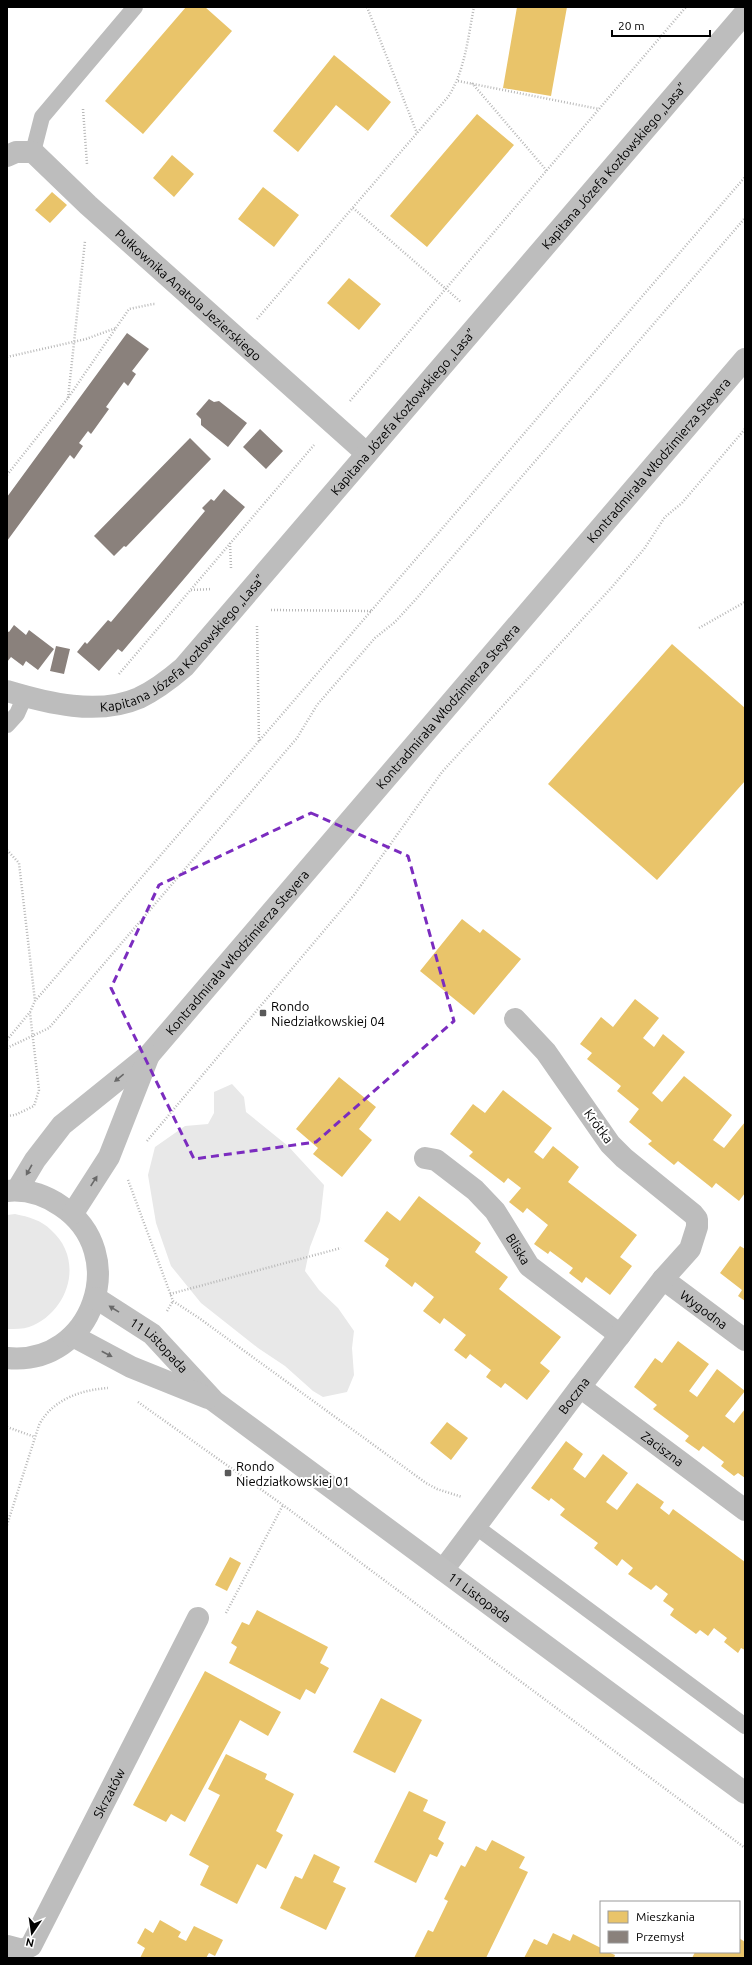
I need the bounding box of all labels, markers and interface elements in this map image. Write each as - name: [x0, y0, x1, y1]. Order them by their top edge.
- scale bar: [612, 12, 710, 38]
- text: 20 m: [618, 19, 645, 32]
- street label: Kapitana Józefa Kozłowskiego „Lasa”: [539, 80, 689, 252]
- street label: Pułkownika Anatola Jezierskiego: [113, 226, 264, 363]
- street label: Kapitana Józefa Kozłowskiego „Lasa”: [328, 326, 478, 498]
- street label: Kontradmirała Włodzimierza Steyera: [584, 375, 733, 545]
- street label: Kapitana Józefa Kozłowskiego „Lasa”: [99, 572, 267, 714]
- street label: Kontradmirała Włodzimierza Steyera: [373, 621, 522, 792]
- street label: Kontradmirała Włodzimierza Steyera: [163, 867, 311, 1038]
- place label: Rondo Niedziałkowskiej 04: [271, 999, 385, 1028]
- marker: Rondo Niedziałkowskiej 04: [258, 1008, 268, 1018]
- one-way arrow: [114, 1074, 125, 1083]
- street label: Krótka: [582, 1106, 616, 1146]
- one-way arrow: [25, 1164, 32, 1176]
- one-way arrow: [90, 1175, 98, 1186]
- street label: Bliska: [504, 1231, 533, 1267]
- street label: Wygodna: [678, 1287, 730, 1332]
- one-way arrow: [109, 1305, 119, 1313]
- street label: 11 Listopada: [127, 1315, 191, 1375]
- one-way arrow: [101, 1351, 113, 1357]
- street label: Boczna: [555, 1374, 592, 1417]
- street label: Zaciszna: [639, 1428, 686, 1469]
- place label: Rondo Niedziałkowskiej 01: [236, 1459, 350, 1488]
- marker: Rondo Niedziałkowskiej 01: [223, 1468, 233, 1478]
- street label: 11 Listopada: [446, 1569, 514, 1625]
- street label: Skrzatów: [90, 1766, 127, 1820]
- legend: [600, 1901, 740, 1953]
- text: Mieszkania: [636, 1910, 695, 1923]
- north arrow: [12, 1913, 52, 1953]
- text: Przemysł: [636, 1930, 685, 1943]
- text: N: [24, 1936, 35, 1950]

